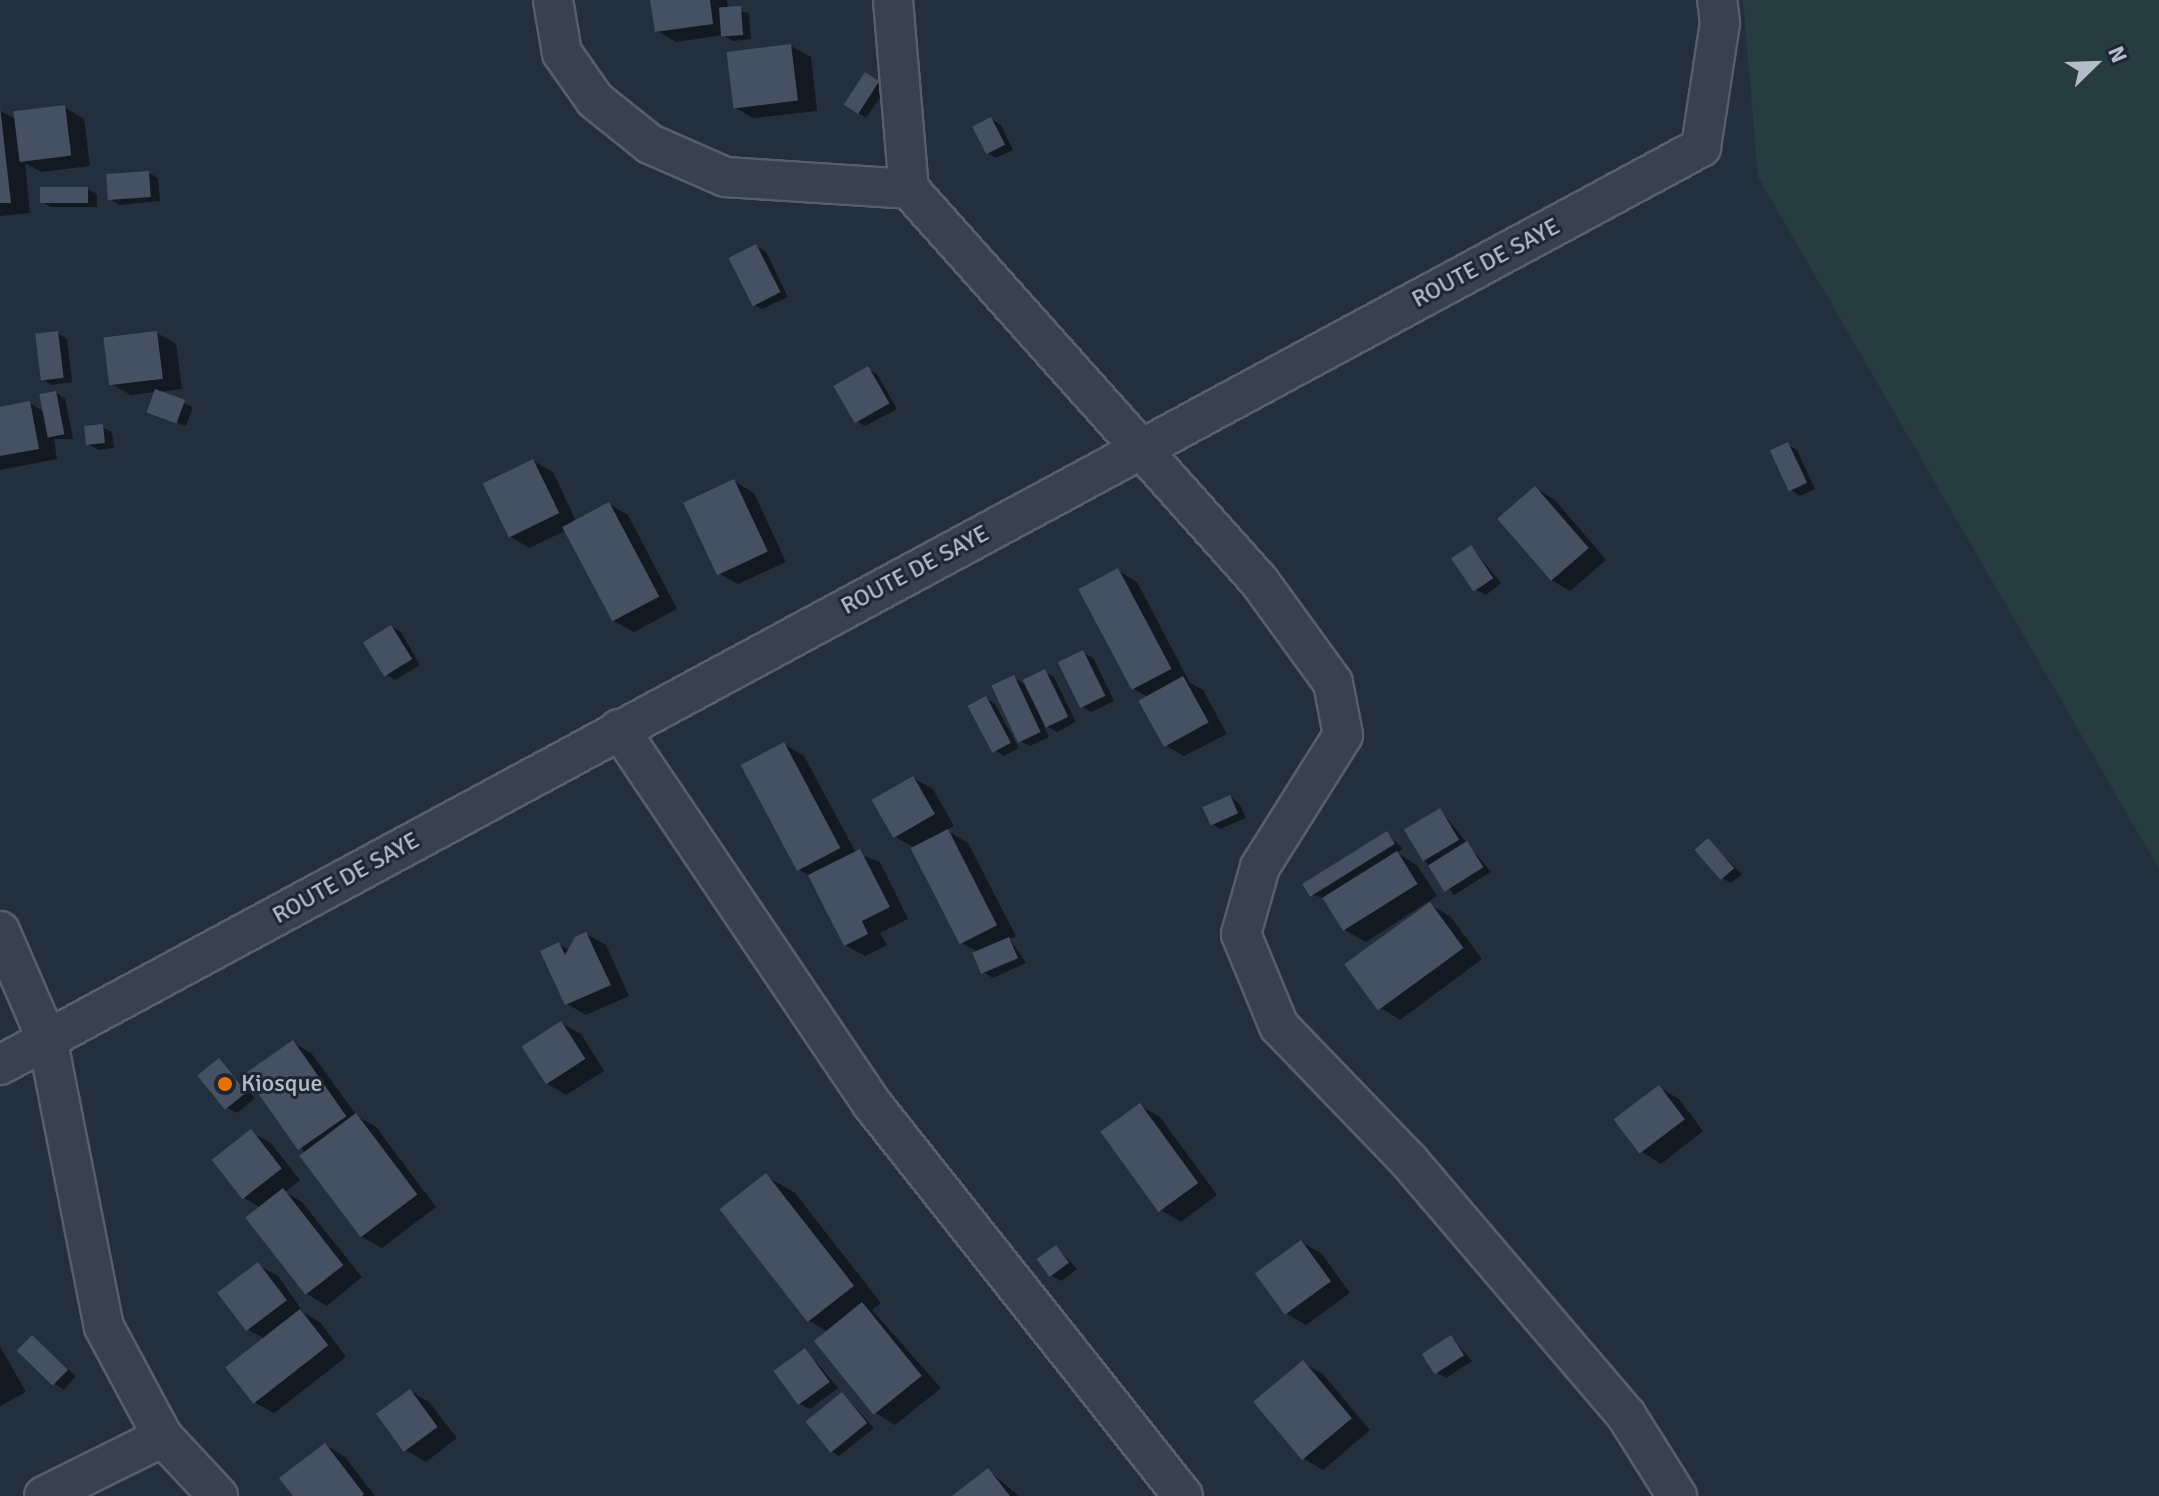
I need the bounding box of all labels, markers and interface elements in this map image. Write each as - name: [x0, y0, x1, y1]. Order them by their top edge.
- north arrow: [2055, 24, 2135, 104]
- text: N: [2102, 42, 2133, 67]
- street label: ROUTE DE SAYE: [1407, 212, 1565, 314]
- street label: ROUTE DE SAYE: [836, 519, 994, 621]
- street label: ROUTE DE SAYE: [268, 826, 424, 930]
- place label: Kiosque: [241, 1070, 323, 1098]
- marker: Kiosque: [216, 1075, 234, 1093]

